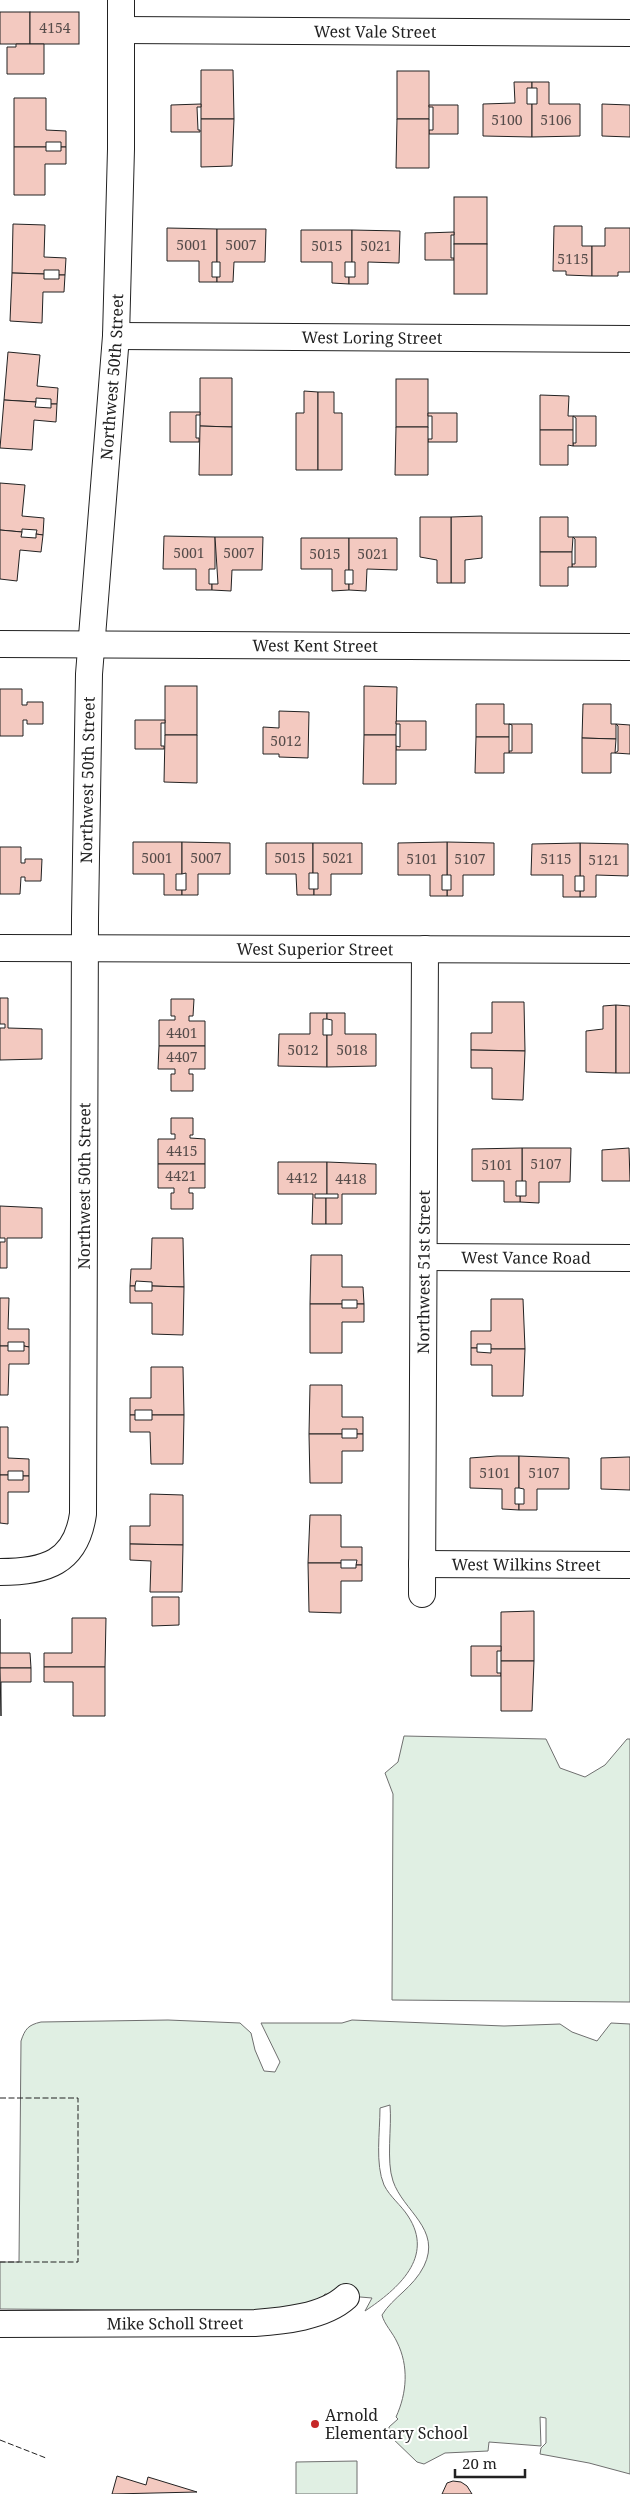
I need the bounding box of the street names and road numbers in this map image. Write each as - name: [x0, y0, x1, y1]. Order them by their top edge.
- street label: West Vale Street: [314, 20, 437, 43]
- street label: Northwest 50th Street: [95, 293, 128, 461]
- street label: West Loring Street: [301, 326, 443, 349]
- street label: West Kent Street: [252, 634, 378, 657]
- street label: Northwest 50th Street: [75, 696, 100, 864]
- street label: West Superior Street: [236, 938, 394, 960]
- street label: Northwest 50th Street: [73, 1102, 95, 1269]
- street label: Northwest 51st Street: [412, 1190, 435, 1354]
- street label: West Vance Road: [461, 1246, 591, 1269]
- street label: West Wilkins Street: [451, 1553, 601, 1576]
- street label: Mike Scholl Street: [107, 2312, 244, 2335]

